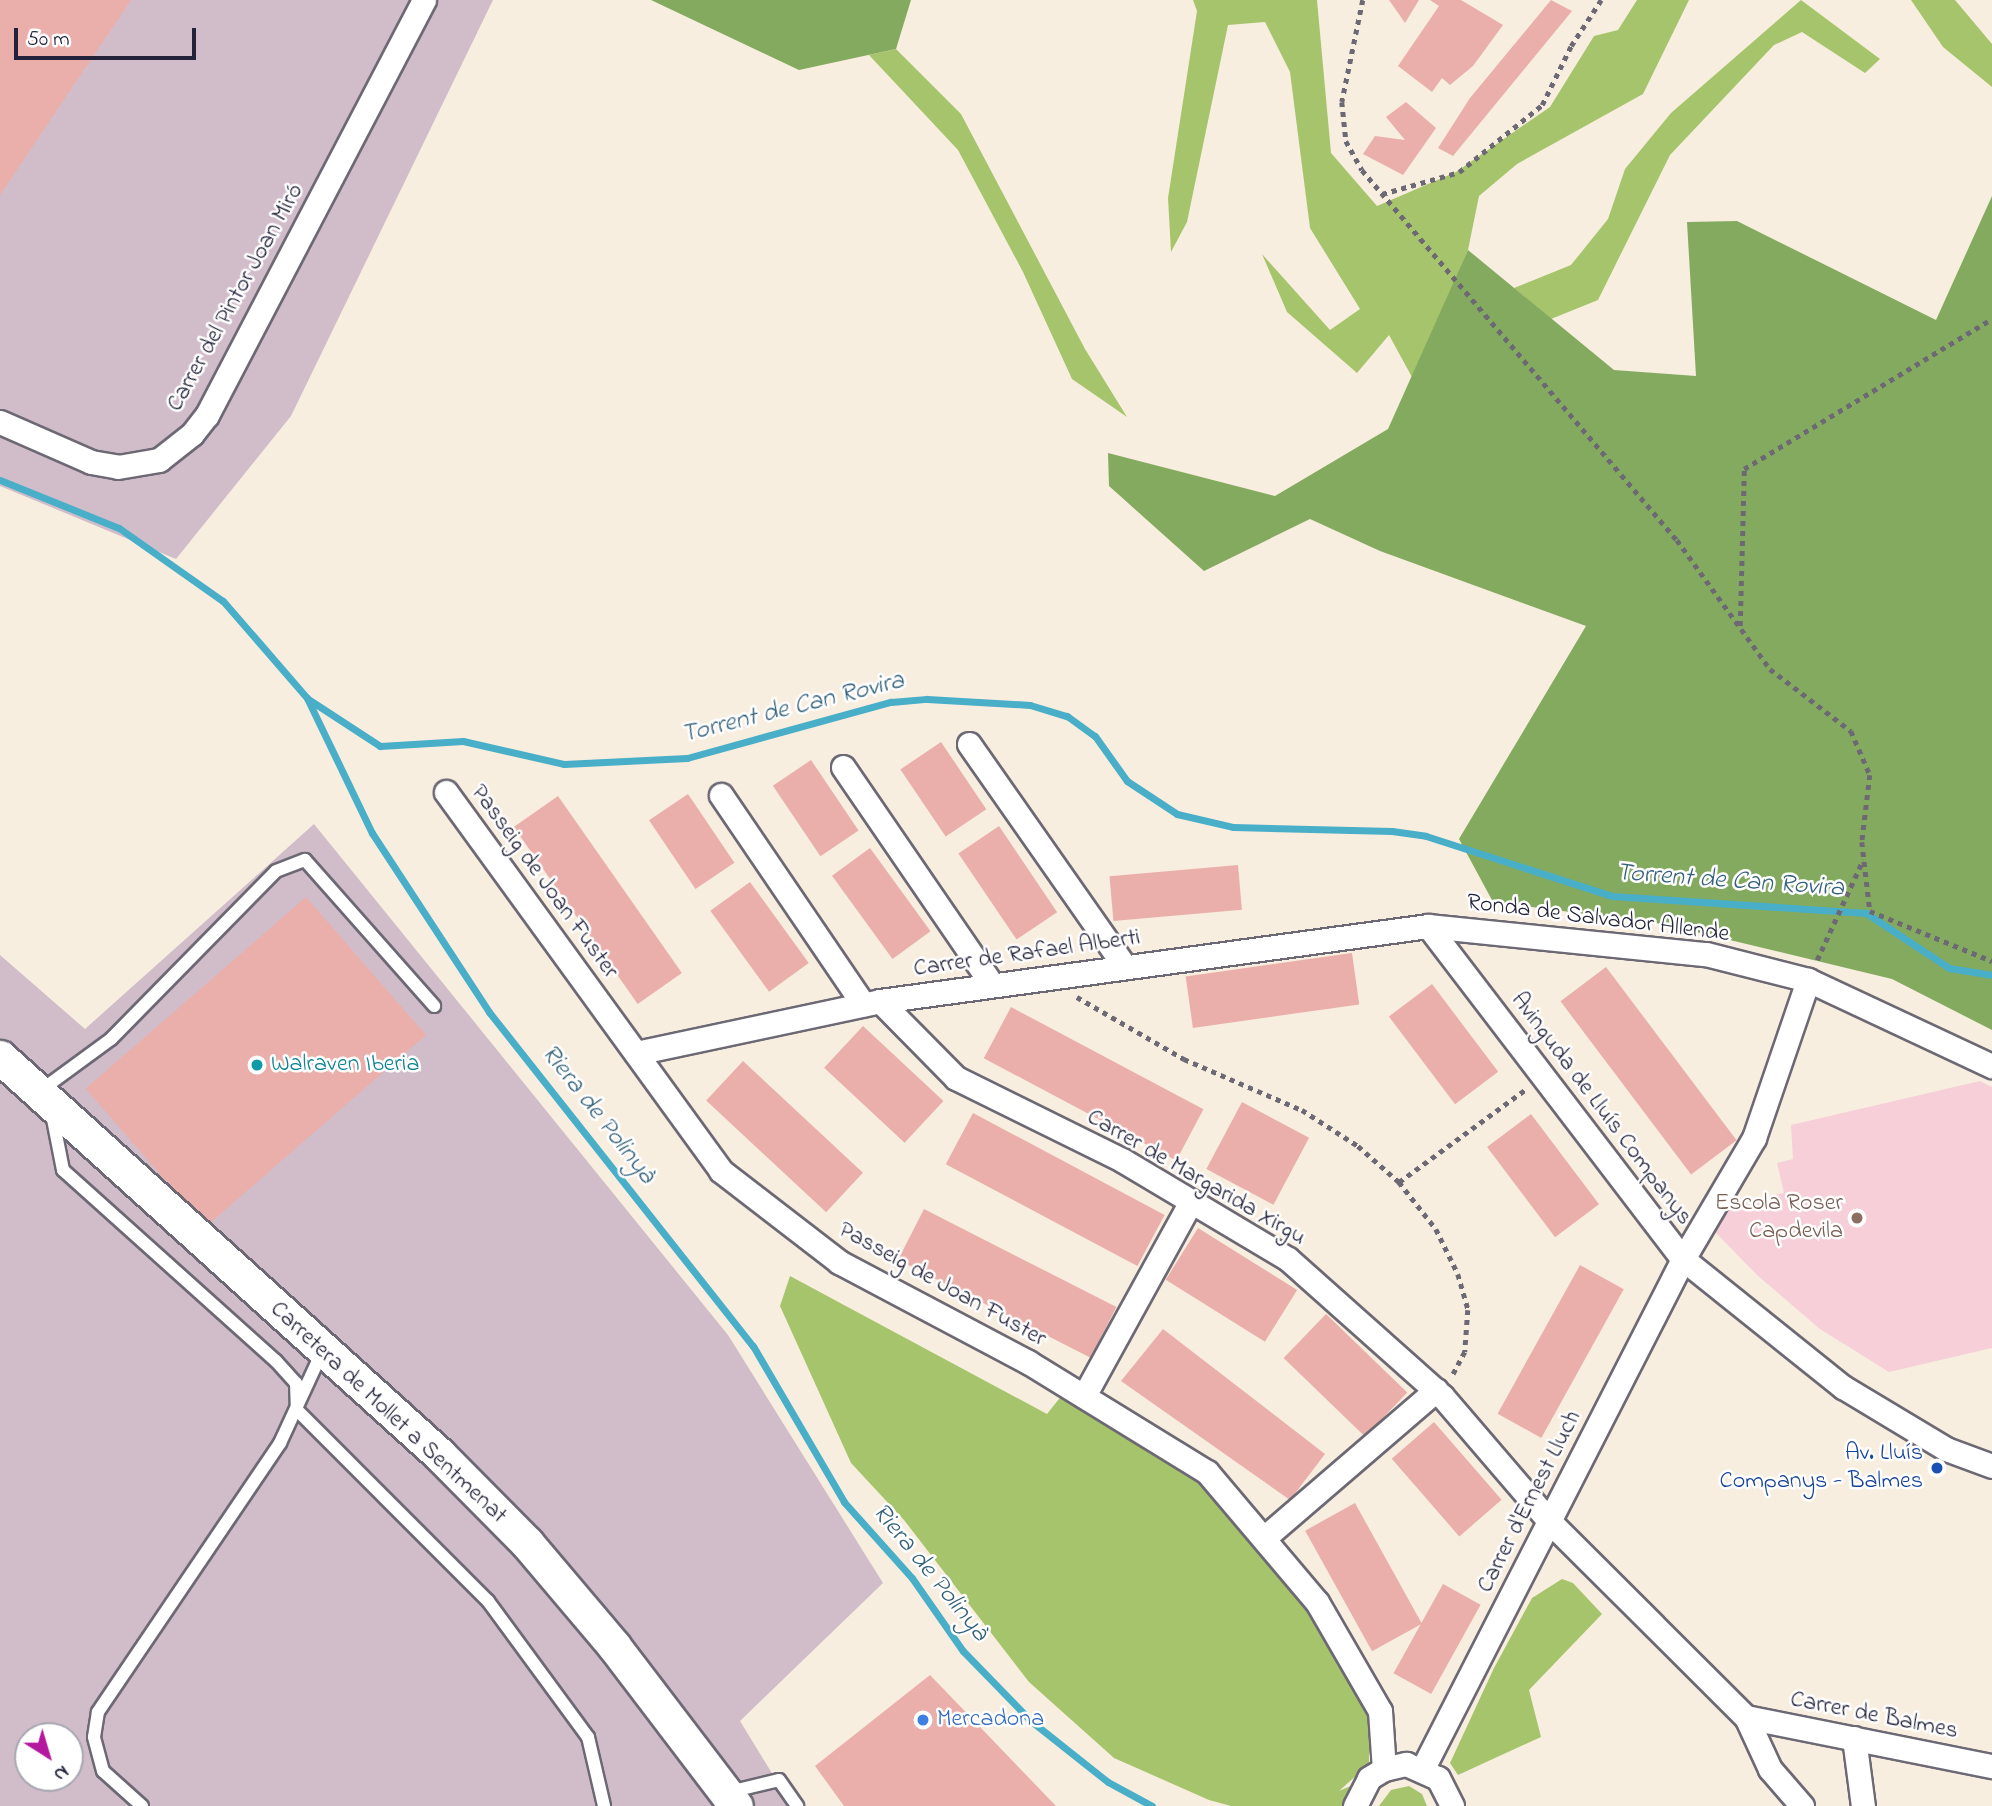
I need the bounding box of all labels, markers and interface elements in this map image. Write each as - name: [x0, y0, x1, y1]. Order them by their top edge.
- scale bar: [18, 14, 200, 58]
- text: 50 m: [27, 25, 70, 55]
- street label: Carrer del Pintor Joan Miró: [161, 179, 311, 417]
- water label: Torrent de Can Rovira: [678, 666, 908, 752]
- street label: Passeig de Joan Fuster: [464, 779, 624, 985]
- water label: Torrent de Can Rovira: [1615, 858, 1845, 906]
- street label: Ronda de Salvador Allende: [1465, 889, 1731, 949]
- street label: Carrer de Rafael Alberti: [912, 924, 1142, 984]
- street label: Avinguda de Lluís Companys: [1504, 987, 1698, 1231]
- water label: Riera de Polinyà: [533, 1039, 661, 1191]
- place label: Walraven Iberia: [271, 1051, 419, 1079]
- marker: Walraven Iberia: [249, 1057, 265, 1073]
- street label: Carrer de Margarida Xirgu: [1081, 1103, 1311, 1253]
- place label: Escola Roser Capdevila: [1715, 1190, 1843, 1246]
- marker: Escola Roser Capdevila: [1849, 1210, 1865, 1226]
- street label: Passeig de Joan Fuster: [833, 1216, 1051, 1354]
- street label: Carretera de Mollet a Sentmenat: [263, 1296, 513, 1530]
- street label: Carrer d'Ernest Lluch: [1472, 1406, 1588, 1598]
- place label: Av. Lluís Companys - Balmes: [1720, 1440, 1923, 1496]
- marker: Av. Lluís Companys - Balmes: [1929, 1460, 1945, 1476]
- water label: Riera de Polinyà: [864, 1498, 994, 1648]
- street label: Carrer de Balmes: [1788, 1686, 1960, 1746]
- place label: Mercadona: [937, 1706, 1044, 1734]
- marker: Mercadona: [915, 1712, 931, 1728]
- north arrow: [14, 1722, 84, 1792]
- text: N: [47, 1758, 74, 1787]

